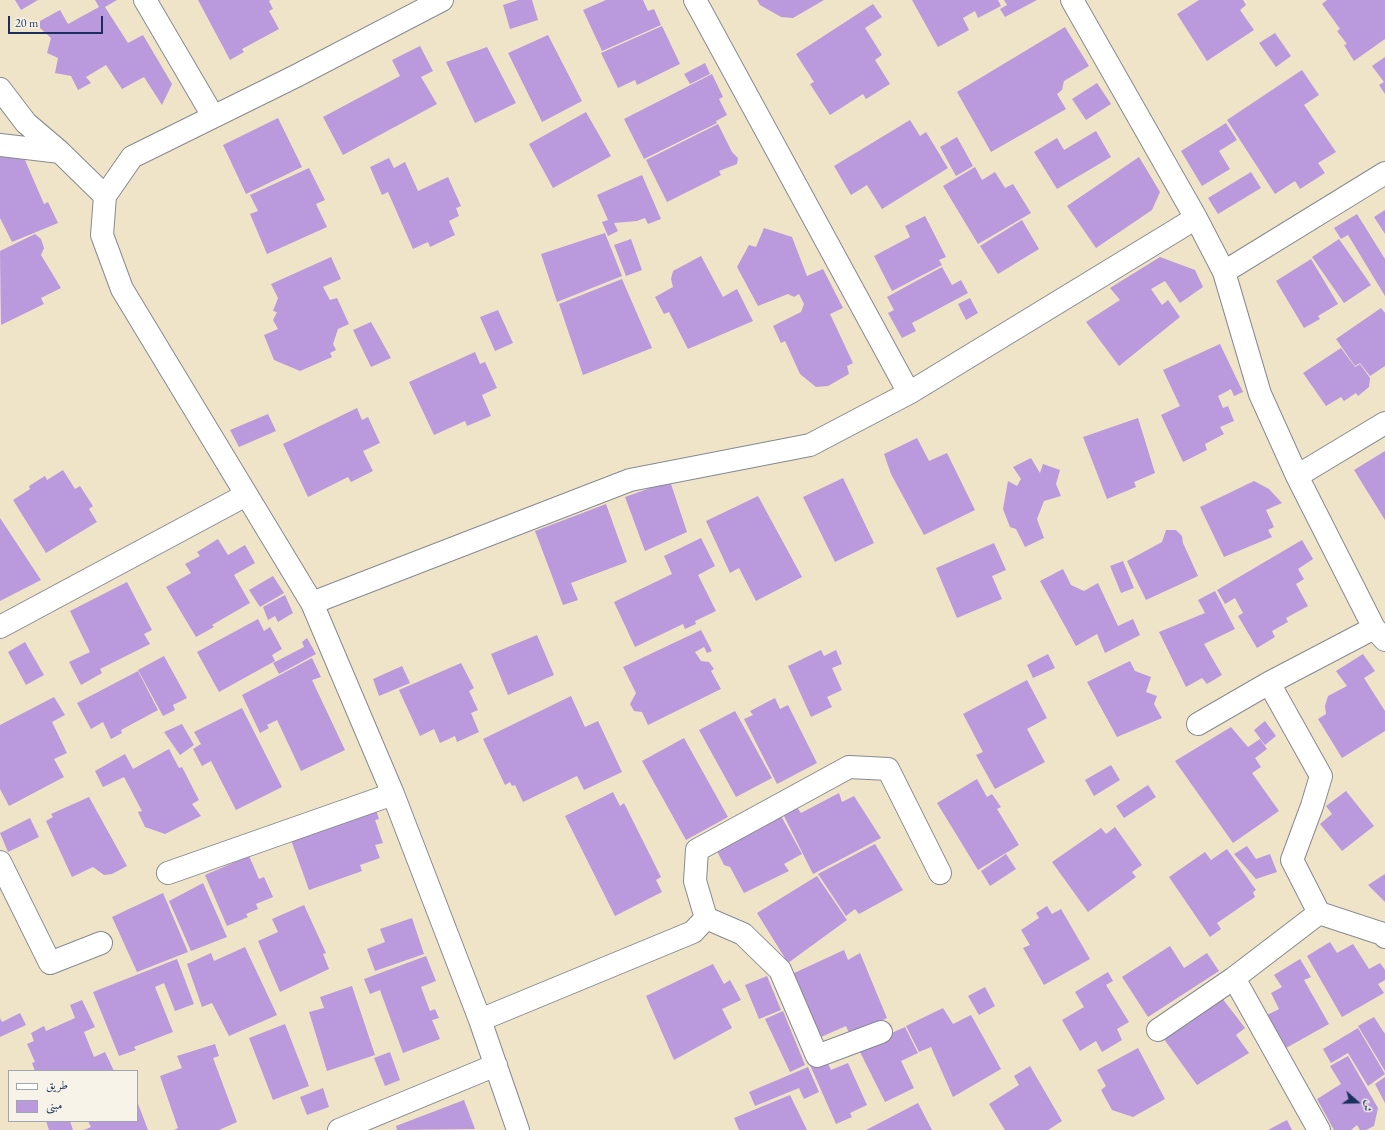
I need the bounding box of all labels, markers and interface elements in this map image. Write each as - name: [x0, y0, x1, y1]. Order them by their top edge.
- scale bar: [10, 8, 105, 34]
- text: 20 m: [15, 15, 38, 31]
- legend: [8, 1070, 138, 1122]
- text: طريق: [46, 1077, 68, 1093]
- north arrow: [1337, 1082, 1377, 1122]
- text: مبنى: [46, 1097, 62, 1113]
- text: ش: [1360, 1099, 1377, 1114]

